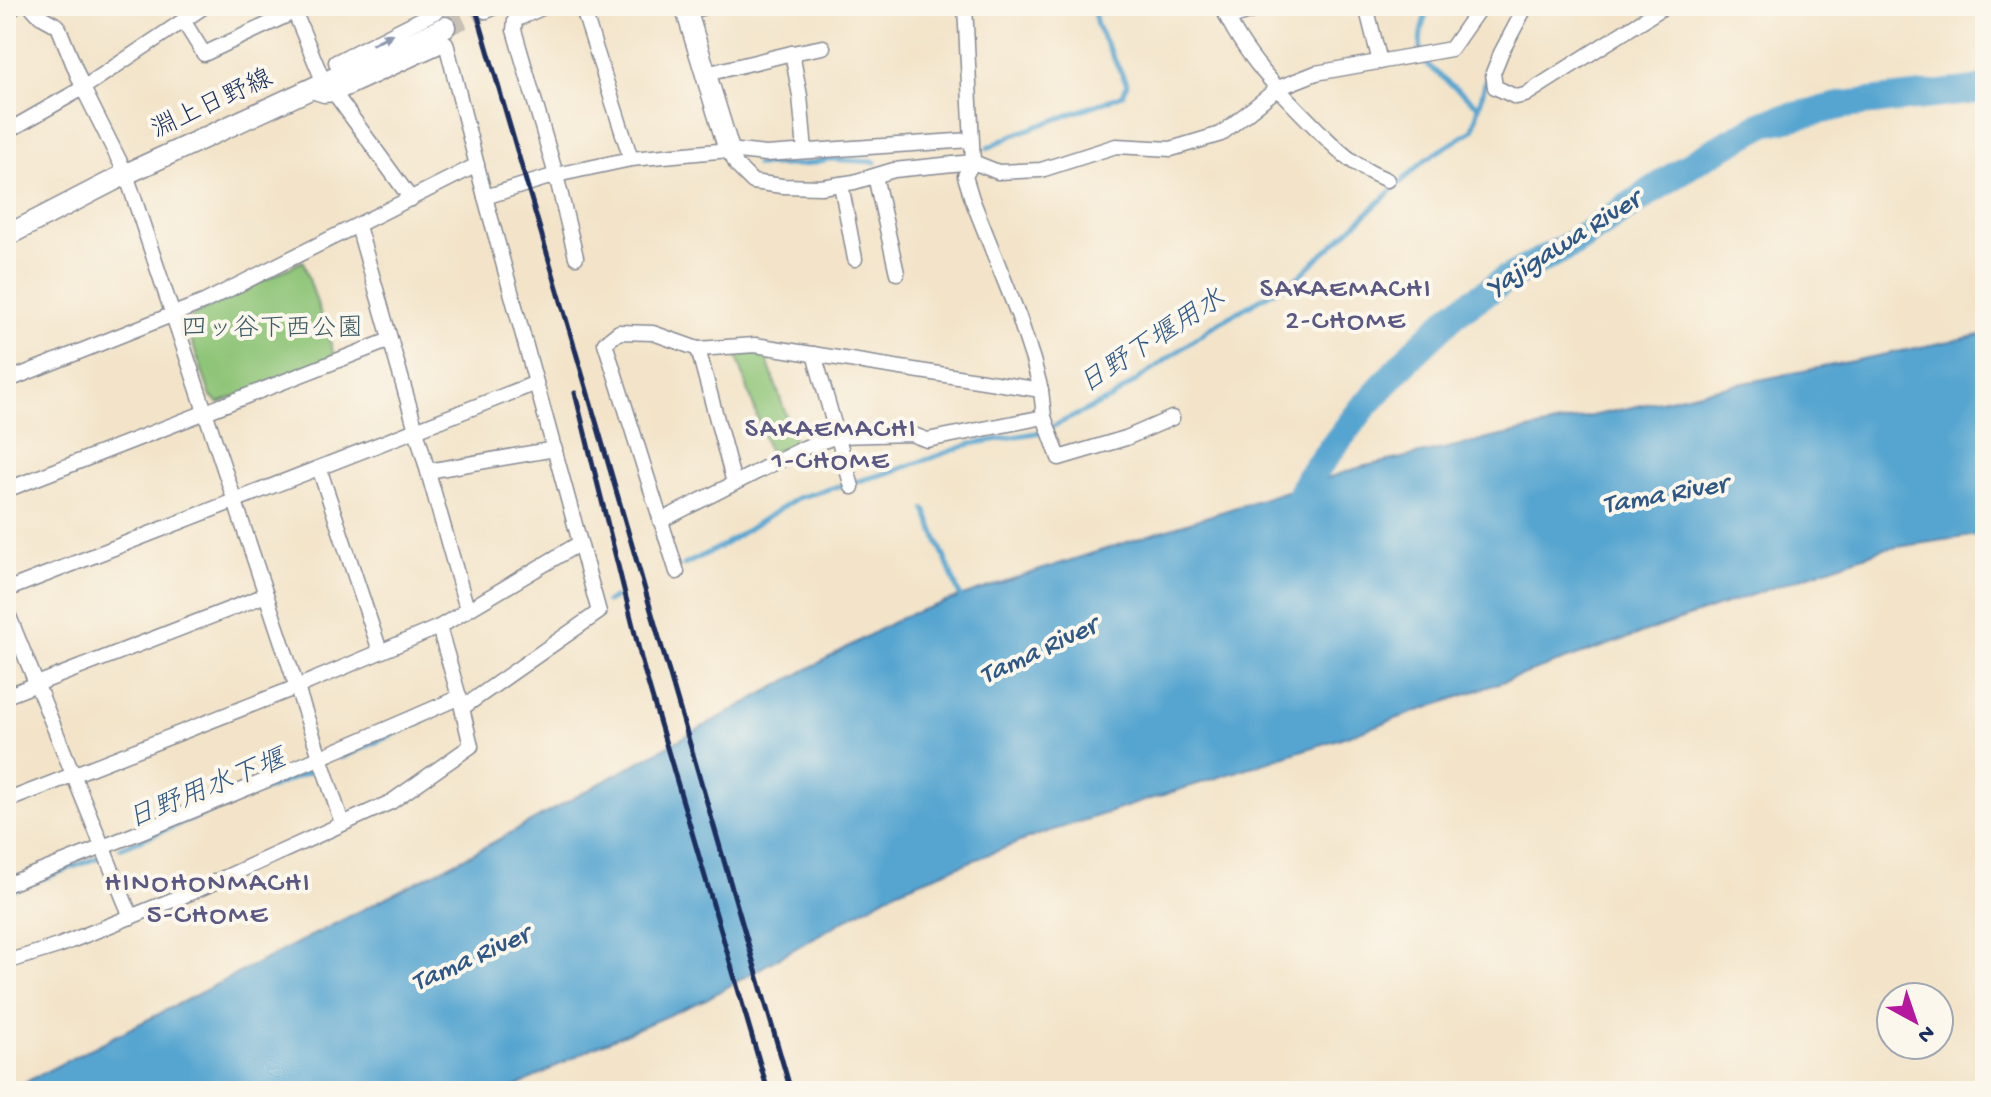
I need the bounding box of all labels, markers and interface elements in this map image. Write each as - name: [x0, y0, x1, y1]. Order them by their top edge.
- one-way arrow: [371, 32, 393, 46]
- street label: 淵上日野線: [147, 64, 278, 148]
- water label: Yajigawa River: [1481, 182, 1651, 306]
- district label: SAKAEMACHI 2-CHOME: [1260, 274, 1432, 339]
- water label: 日野下堰用水: [1073, 283, 1232, 403]
- park label: 四ッ谷下西公園: [181, 314, 363, 346]
- district label: SAKAEMACHI 1-CHOME: [745, 414, 917, 479]
- water label: Tama River: [1600, 468, 1735, 523]
- water label: Tama River: [975, 608, 1108, 694]
- water label: 日野用水下堰: [123, 742, 294, 838]
- district label: HINOHONMACHI 5-CHOME: [105, 868, 311, 933]
- water label: Tama River: [407, 917, 540, 1001]
- north arrow: [1875, 981, 1955, 1061]
- text: N: [1911, 1019, 1939, 1048]

